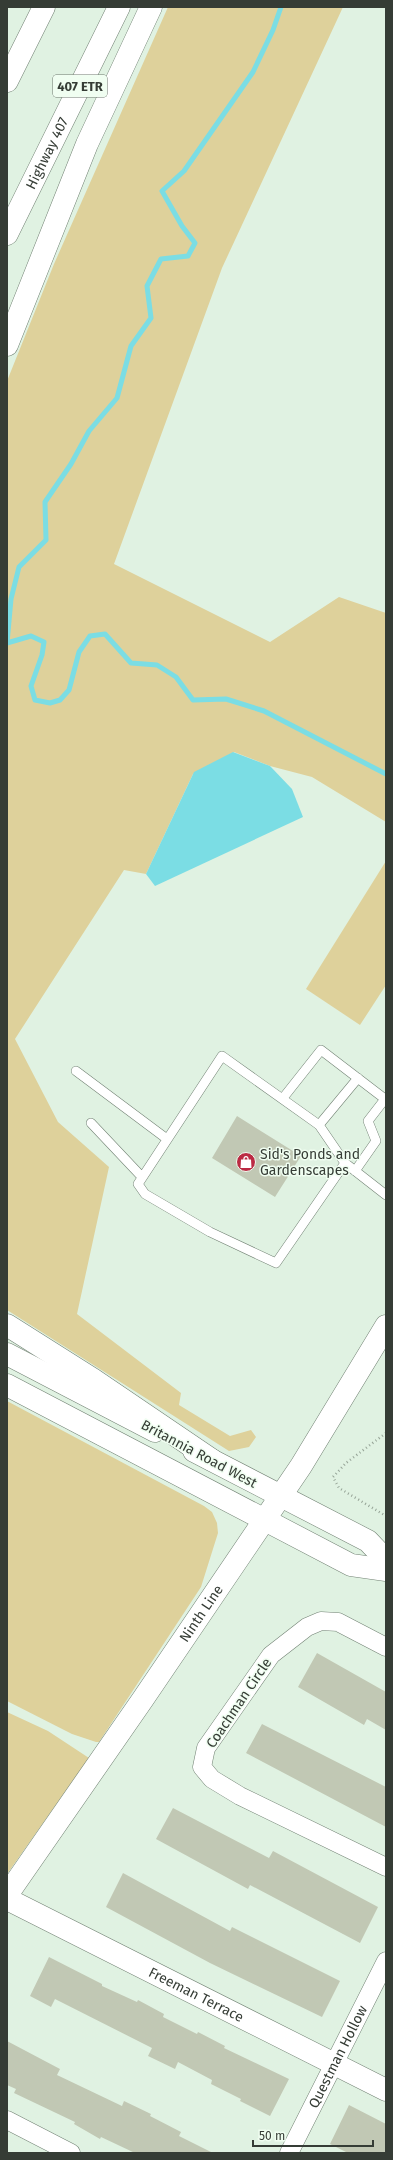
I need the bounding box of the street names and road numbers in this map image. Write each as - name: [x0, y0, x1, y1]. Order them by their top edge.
- road number: 407 ETR: [53, 75, 107, 97]
- street label: Highway 407: [22, 115, 72, 192]
- street label: Britannia Road West: [138, 1416, 261, 1492]
- street label: Ninth Line: [176, 1582, 226, 1645]
- street label: Coachman Circle: [203, 1655, 275, 1751]
- street label: Freeman Terrace: [146, 1963, 247, 2025]
- street label: Questman Hollow: [305, 2002, 371, 2111]

